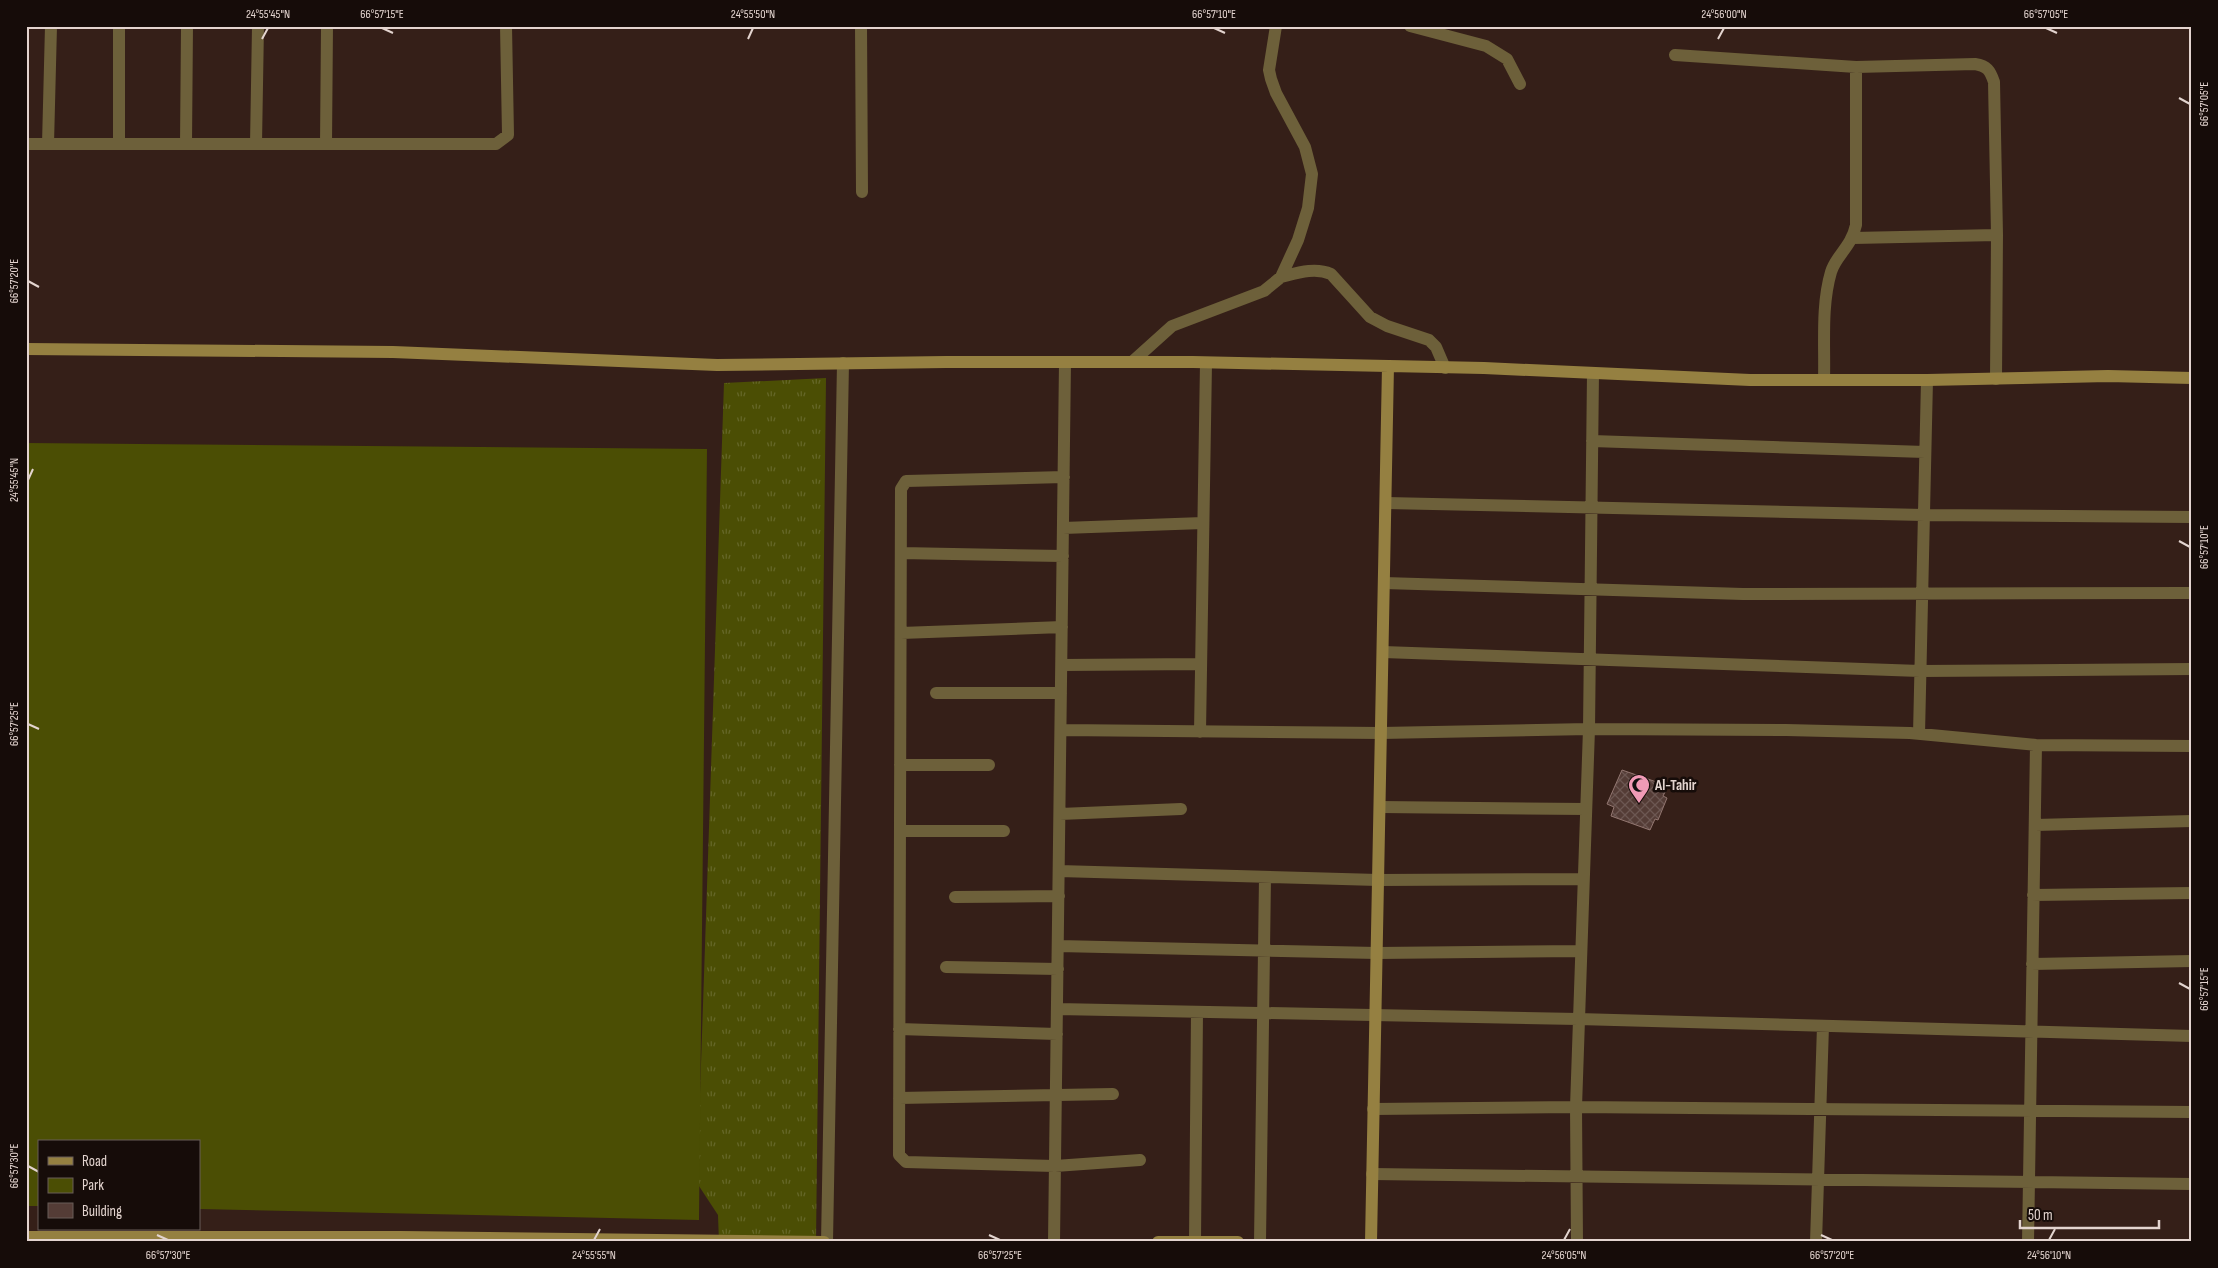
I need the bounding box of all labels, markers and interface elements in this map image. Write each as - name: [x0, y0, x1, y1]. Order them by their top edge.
- text: 24°55'45"N: [246, 7, 290, 22]
- text: 66°57'15"E: [360, 7, 404, 22]
- text: 24°55'50"N: [731, 7, 775, 22]
- text: 66°57'10"E: [1192, 7, 1236, 22]
- text: 24°56'00"N: [1701, 7, 1747, 22]
- text: 66°57'05"E: [2024, 7, 2068, 22]
- text: 66°57'05"E: [2197, 82, 2212, 126]
- text: 66°57'20"E: [7, 259, 22, 303]
- text: 24°55'45"N: [7, 458, 22, 502]
- text: 66°57'10"E: [2197, 525, 2212, 569]
- text: 66°57'25"E: [7, 702, 22, 746]
- mosque icon: Al-Tahir: [1627, 773, 1651, 804]
- place label: Al-Tahir: [1654, 776, 1697, 795]
- text: 66°57'15"E: [2197, 967, 2212, 1011]
- legend: [38, 1140, 200, 1230]
- text: 66°57'30"E: [7, 1144, 22, 1188]
- text: Road: [82, 1152, 107, 1171]
- text: Park: [82, 1176, 104, 1195]
- scale bar: [2020, 1198, 2159, 1230]
- text: Building: [82, 1202, 122, 1221]
- text: 50 m: [2028, 1206, 2053, 1225]
- text: 66°57'30"E: [146, 1248, 190, 1263]
- text: 24°55'55"N: [572, 1248, 616, 1263]
- text: 66°57'25"E: [978, 1248, 1022, 1263]
- text: 24°56'05"N: [1542, 1248, 1586, 1263]
- text: 66°57'20"E: [1810, 1248, 1854, 1263]
- text: 24°56'10"N: [2027, 1248, 2071, 1263]

